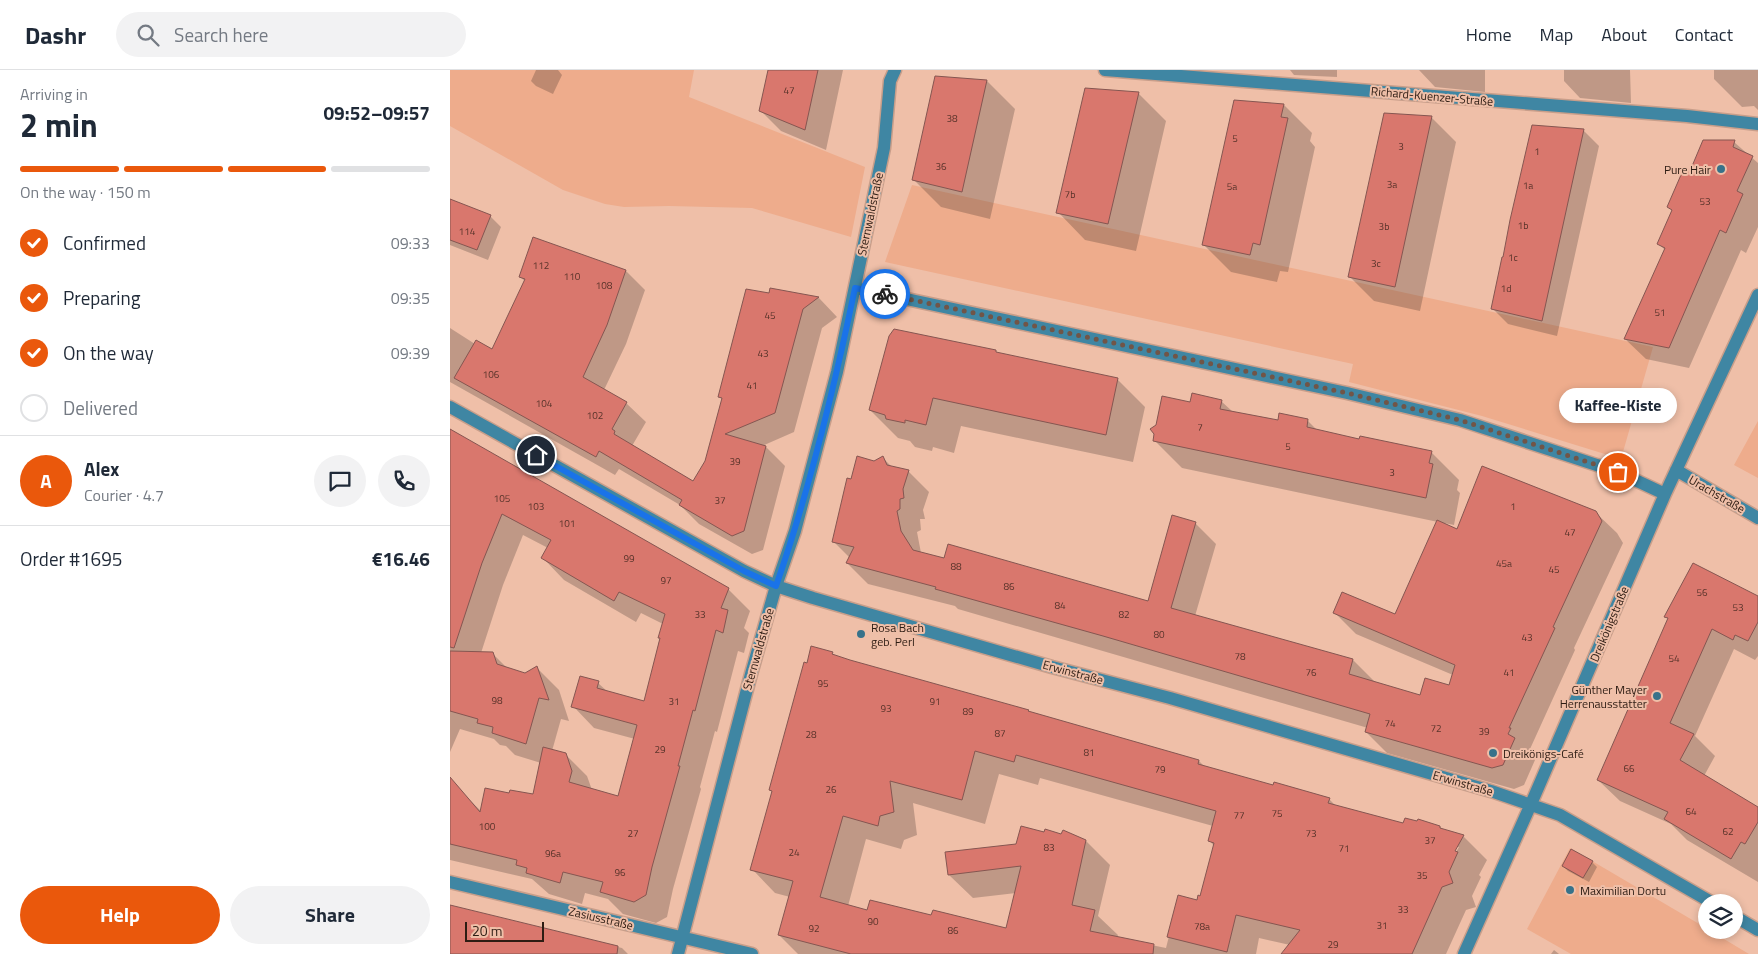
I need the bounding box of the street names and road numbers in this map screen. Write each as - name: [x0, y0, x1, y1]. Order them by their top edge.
- street label: Richard-Kuenzer-Straße: [1370, 81, 1494, 111]
- street label: Sternwaldstraße: [852, 171, 888, 257]
- street label: Urachstraße: [1685, 470, 1749, 518]
- street label: Dreikönigstraße: [1585, 583, 1633, 665]
- street label: Sternwaldstraße: [737, 606, 779, 692]
- street label: Erwinstraße: [1041, 655, 1105, 689]
- street label: Erwinstraße: [1431, 765, 1495, 801]
- street label: Zasiusstraße: [567, 901, 635, 935]

